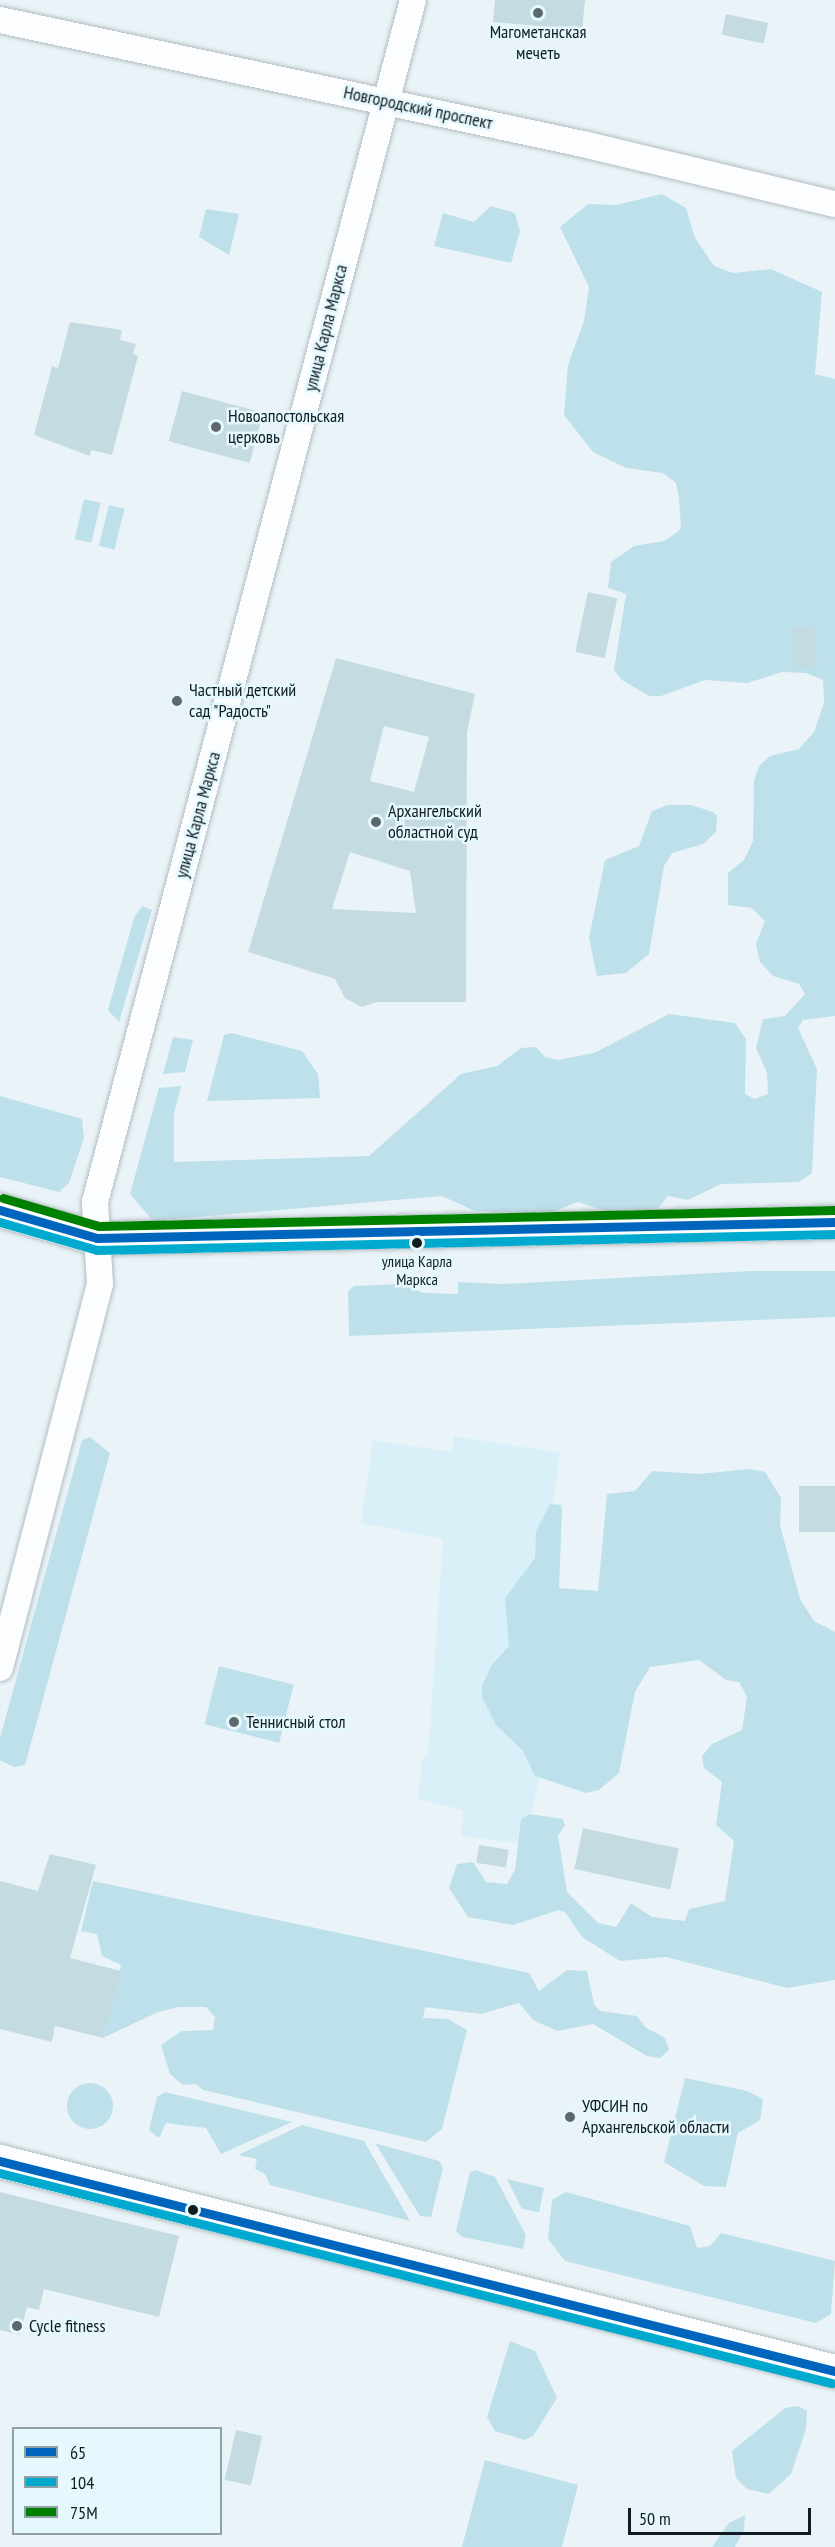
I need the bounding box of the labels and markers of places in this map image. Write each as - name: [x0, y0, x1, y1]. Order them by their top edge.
- marker: Магометанская мечеть: [531, 6, 545, 20]
- place label: Магометанская мечеть: [490, 22, 586, 64]
- place label: Новоапостольская церковь: [228, 406, 344, 448]
- marker: Новоапостольская церковь: [209, 420, 223, 434]
- place label: Частный детский сад "Радость": [189, 680, 296, 722]
- marker: Частный детский сад "Радость": [170, 694, 184, 708]
- place label: Архангельский областной суд: [388, 801, 482, 844]
- marker: Архангельский областной суд: [369, 815, 383, 829]
- marker: улица Карла Маркса: [411, 1237, 423, 1249]
- place label: улица Карла Маркса: [382, 1251, 452, 1289]
- place label: Теннисный стол: [246, 1711, 346, 1733]
- marker: Теннисный стол: [227, 1715, 241, 1729]
- place label: УФСИН по Архангельской области: [582, 2096, 729, 2138]
- marker: УФСИН по Архангельской области: [563, 2110, 577, 2124]
- unlabelled marker: [187, 2204, 199, 2216]
- place label: Cycle fitness: [29, 2315, 106, 2337]
- marker: Cycle fitness: [10, 2319, 24, 2333]

